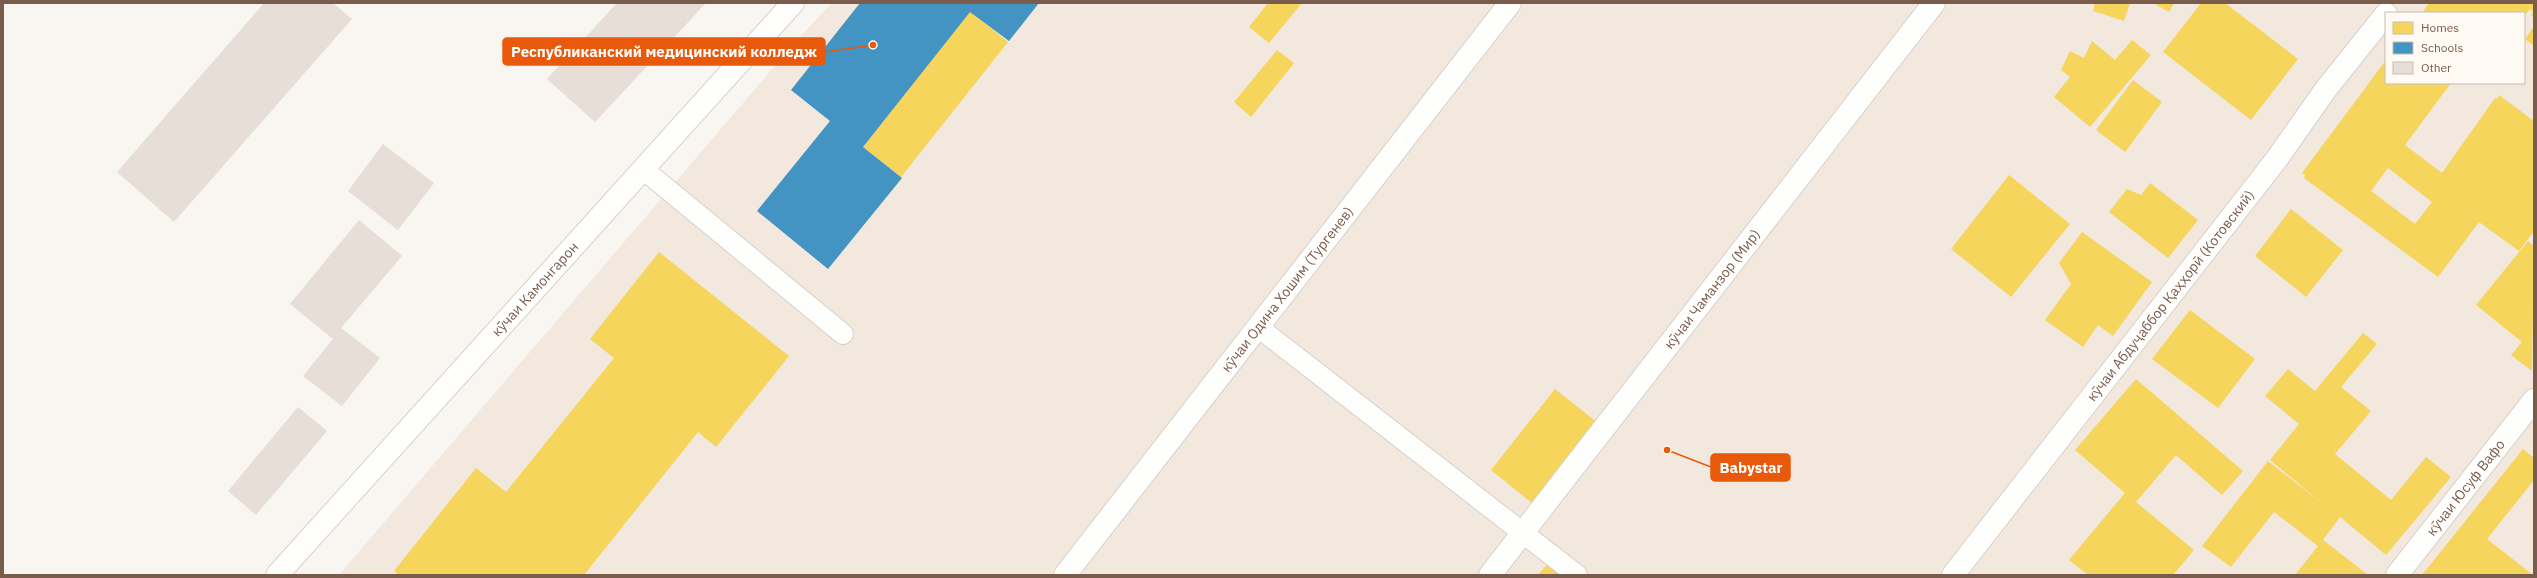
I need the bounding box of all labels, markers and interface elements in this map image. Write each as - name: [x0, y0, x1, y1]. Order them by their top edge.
- legend: [2385, 12, 2525, 84]
- text: Homes: [2421, 20, 2459, 35]
- callout: Республиканский медицинский колледж: [503, 38, 825, 65]
- text: Schools: [2421, 40, 2464, 55]
- text: Республиканский медицинский колледж: [511, 42, 817, 61]
- text: Other: [2421, 60, 2452, 75]
- street label: кӯчаи Абдуҷаббор Қаҳҳорӣ (Котовский): [2083, 186, 2258, 405]
- street label: кӯчаи Одина Хошим (Тургенев): [1217, 203, 1357, 376]
- street label: кӯчаи Чаманзор (Мир): [1660, 226, 1764, 353]
- street label: кӯчаи Камонгарон: [488, 238, 582, 340]
- street label: кӯчаи Юсуф Вафо: [2422, 436, 2509, 539]
- callout: Babystar: [1711, 454, 1790, 481]
- text: Babystar: [1719, 458, 1783, 477]

